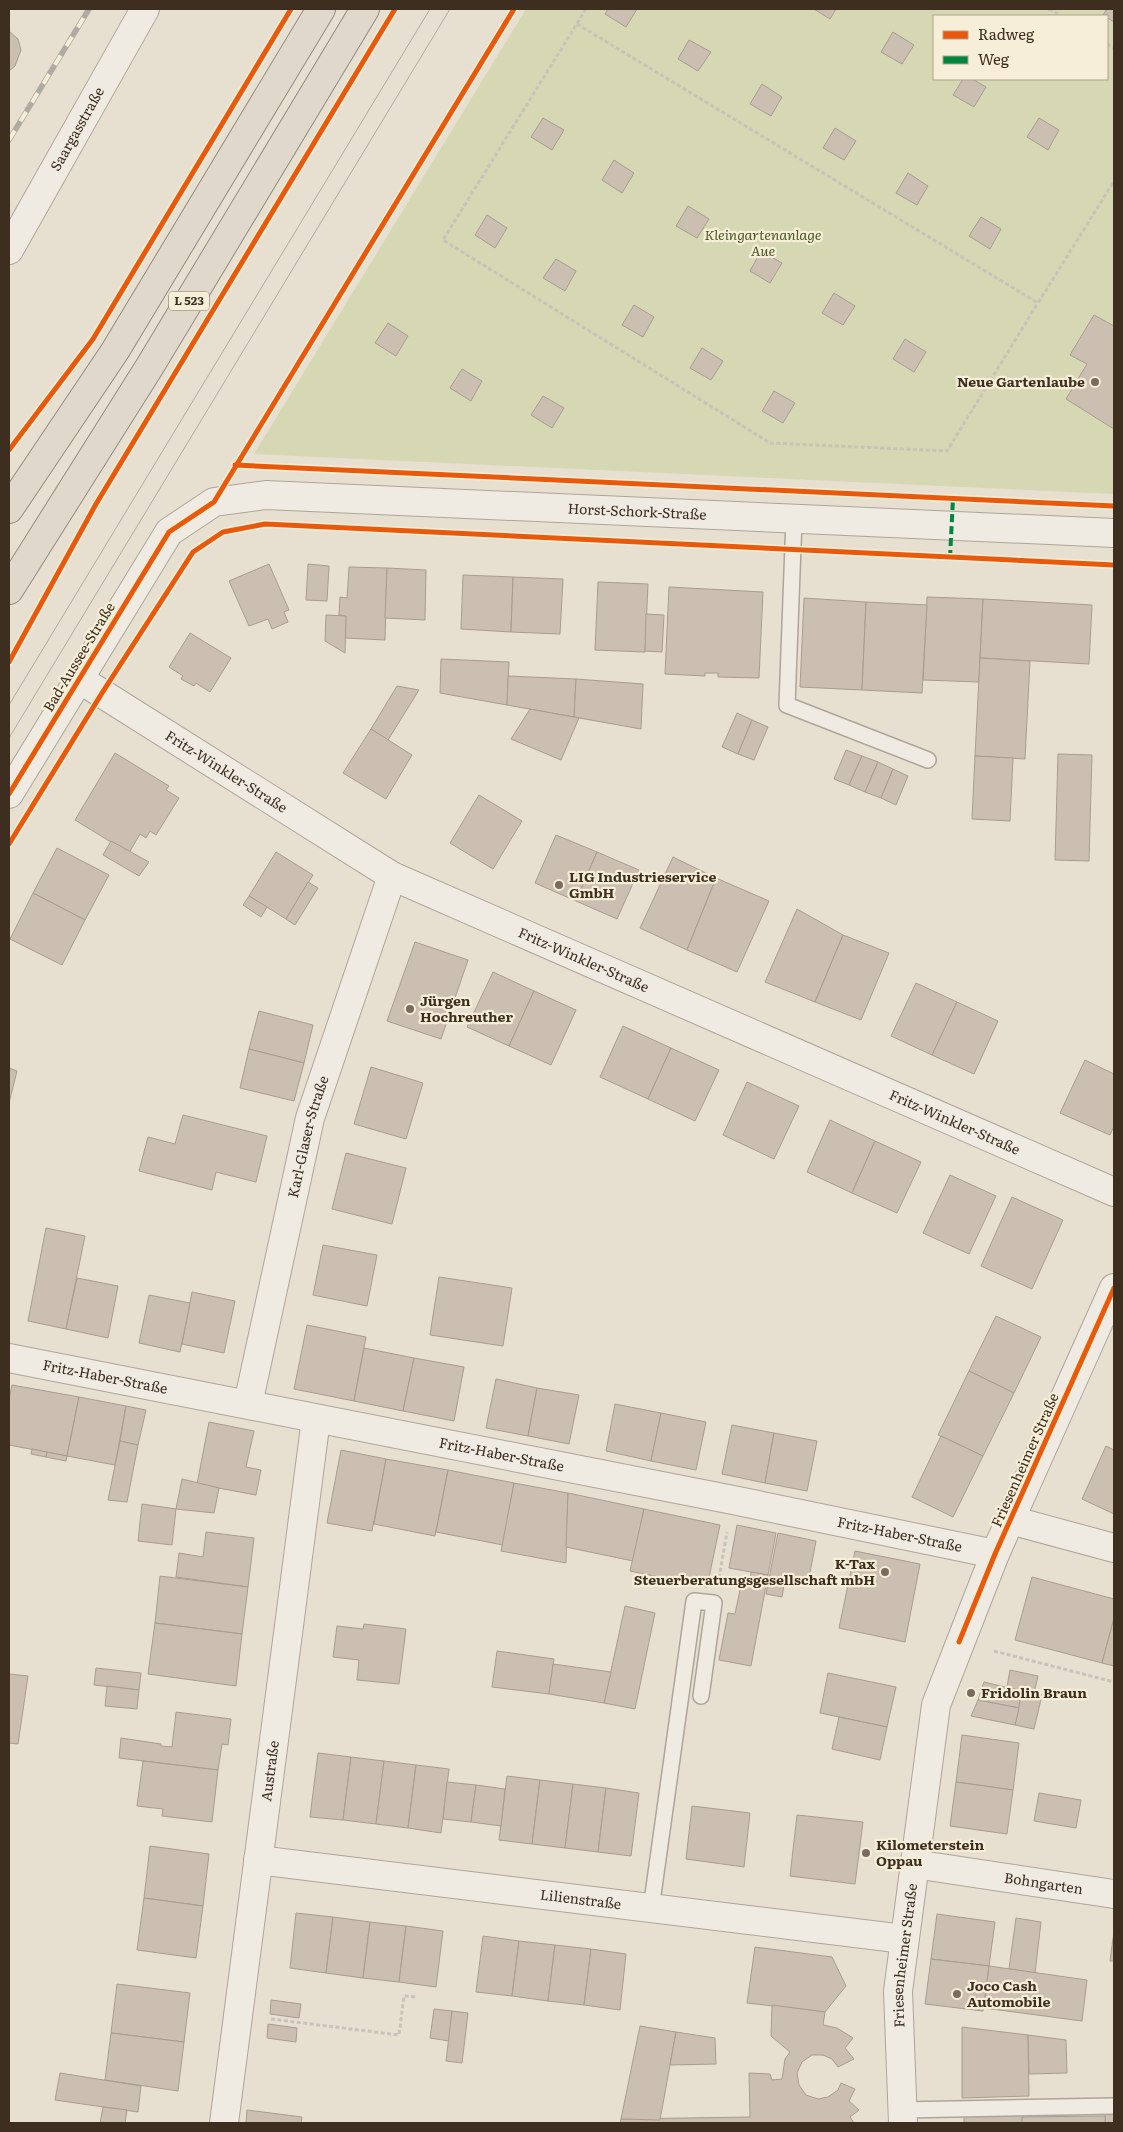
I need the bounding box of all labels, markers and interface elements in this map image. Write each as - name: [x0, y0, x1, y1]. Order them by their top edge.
- legend: [933, 15, 1108, 80]
- text: Radweg: [978, 22, 1035, 45]
- text: Weg: [978, 47, 1010, 70]
- street label: Saargasstraße: [45, 83, 108, 174]
- park label: Kleingartenanlage Aue: [705, 224, 822, 260]
- road number: L 523: [169, 292, 209, 310]
- place label: Neue Gartenlaube: [957, 371, 1085, 391]
- marker: Neue Gartenlaube: [1089, 376, 1101, 388]
- street label: Horst-Schork-Straße: [567, 498, 707, 524]
- street label: Bad-Aussee-Straße: [37, 598, 119, 715]
- street label: Fritz-Winkler-Straße: [162, 725, 292, 817]
- place label: LIG Industrieservice GmbH: [569, 866, 716, 902]
- marker: LIG Industrieservice GmbH: [553, 879, 565, 891]
- street label: Fritz-Winkler-Straße: [515, 922, 653, 996]
- place label: Jürgen Hochreuther: [420, 990, 513, 1026]
- marker: Jürgen Hochreuther: [404, 1003, 416, 1015]
- street label: Karl-Glaser-Straße: [282, 1073, 333, 1199]
- street label: Fritz-Winkler-Straße: [886, 1084, 1024, 1159]
- street label: Fritz-Haber-Straße: [41, 1354, 170, 1398]
- street label: Friesenheimer Straße: [985, 1389, 1063, 1530]
- street label: Fritz-Haber-Straße: [438, 1432, 566, 1476]
- street label: Fritz-Haber-Straße: [836, 1511, 964, 1556]
- place label: K-Tax Steuerberatungsgesellschaft mbH: [634, 1553, 876, 1589]
- marker: K-Tax Steuerberatungsgesellschaft mbH: [879, 1566, 891, 1578]
- place label: Fridolin Braun: [981, 1682, 1087, 1702]
- marker: Fridolin Braun: [965, 1687, 977, 1699]
- street label: Austraße: [255, 1739, 283, 1802]
- place label: Kilometerstein Oppau: [876, 1834, 985, 1870]
- marker: Kilometerstein Oppau: [860, 1847, 872, 1859]
- street label: Bohngarten: [1003, 1867, 1084, 1898]
- street label: Friesenheimer Straße: [887, 1882, 921, 2028]
- street label: Lilienstraße: [539, 1884, 623, 1913]
- place label: Joco Cash Automobile: [967, 1975, 1050, 2011]
- marker: Joco Cash Automobile: [951, 1988, 963, 2000]

